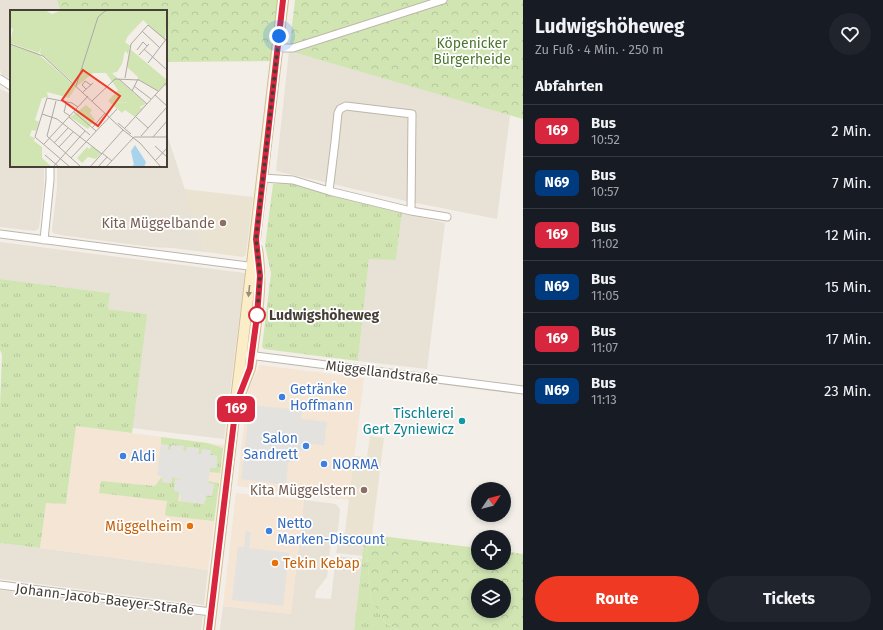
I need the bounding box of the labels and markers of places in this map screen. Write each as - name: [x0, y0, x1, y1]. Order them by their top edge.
- place label: Kita Müggelbande: [101, 215, 215, 232]
- marker: Kita Müggelbande: [218, 218, 228, 228]
- marker: Ludwigshöheweg: [248, 306, 266, 324]
- place label: Ludwigshöheweg: [269, 307, 379, 324]
- place label: Getränke Hoffmann: [290, 381, 353, 414]
- marker: Getränke Hoffmann: [277, 392, 287, 402]
- place label: Tischlerei Gert Zyniewicz: [363, 405, 454, 438]
- marker: Tischlerei Gert Zyniewicz: [457, 416, 467, 426]
- place label: Salon Sandrett: [243, 430, 299, 463]
- marker: Salon Sandrett: [301, 441, 311, 451]
- place label: Aldi: [131, 448, 155, 465]
- marker: Aldi: [118, 451, 128, 461]
- place label: NORMA: [332, 456, 379, 473]
- marker: NORMA: [319, 459, 329, 469]
- place label: Kita Müggelstern: [250, 482, 356, 499]
- marker: Kita Müggelstern: [359, 485, 369, 495]
- place label: Netto Marken-Discount: [277, 515, 386, 548]
- place label: Müggelheim: [105, 518, 182, 535]
- marker: Müggelheim: [185, 521, 195, 531]
- marker: Netto Marken-Discount: [264, 526, 274, 536]
- place label: Tekin Kebap: [283, 555, 360, 572]
- marker: Tekin Kebap: [270, 558, 280, 568]

